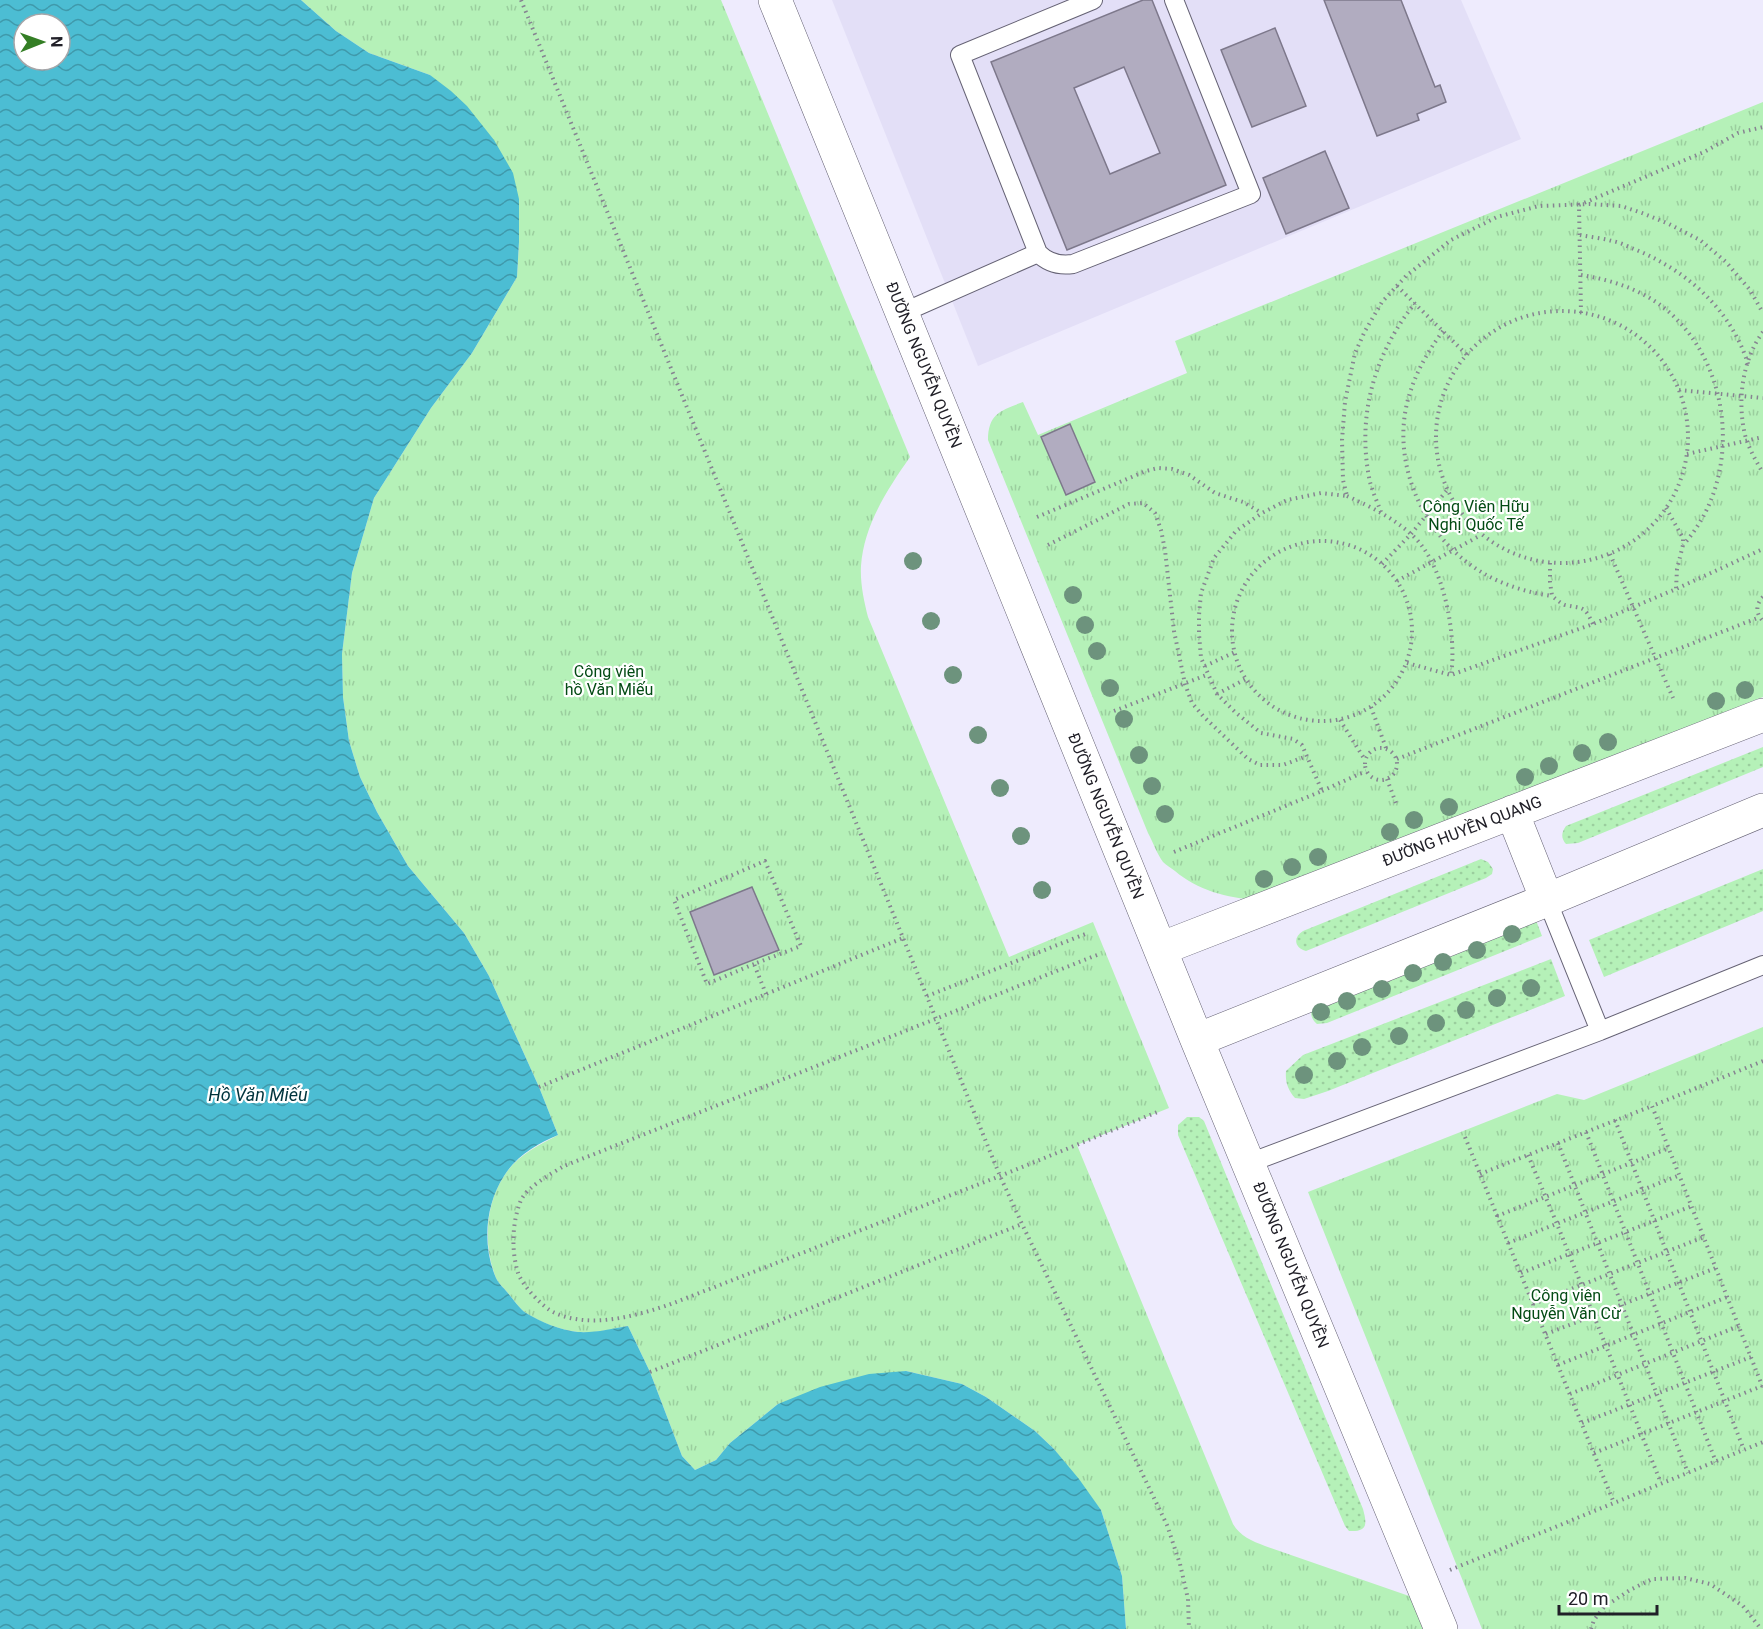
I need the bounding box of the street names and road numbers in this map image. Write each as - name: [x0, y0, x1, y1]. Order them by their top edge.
- street label: ĐƯỜNG NGUYỄN QUYỀN: [882, 278, 968, 451]
- street label: ĐƯỜNG NGUYỄN QUYỀN: [1064, 729, 1150, 902]
- street label: ĐƯỜNG HUYỀN QUANG: [1379, 790, 1544, 870]
- street label: ĐƯỜNG NGUYỄN QUYỀN: [1249, 1178, 1335, 1351]

